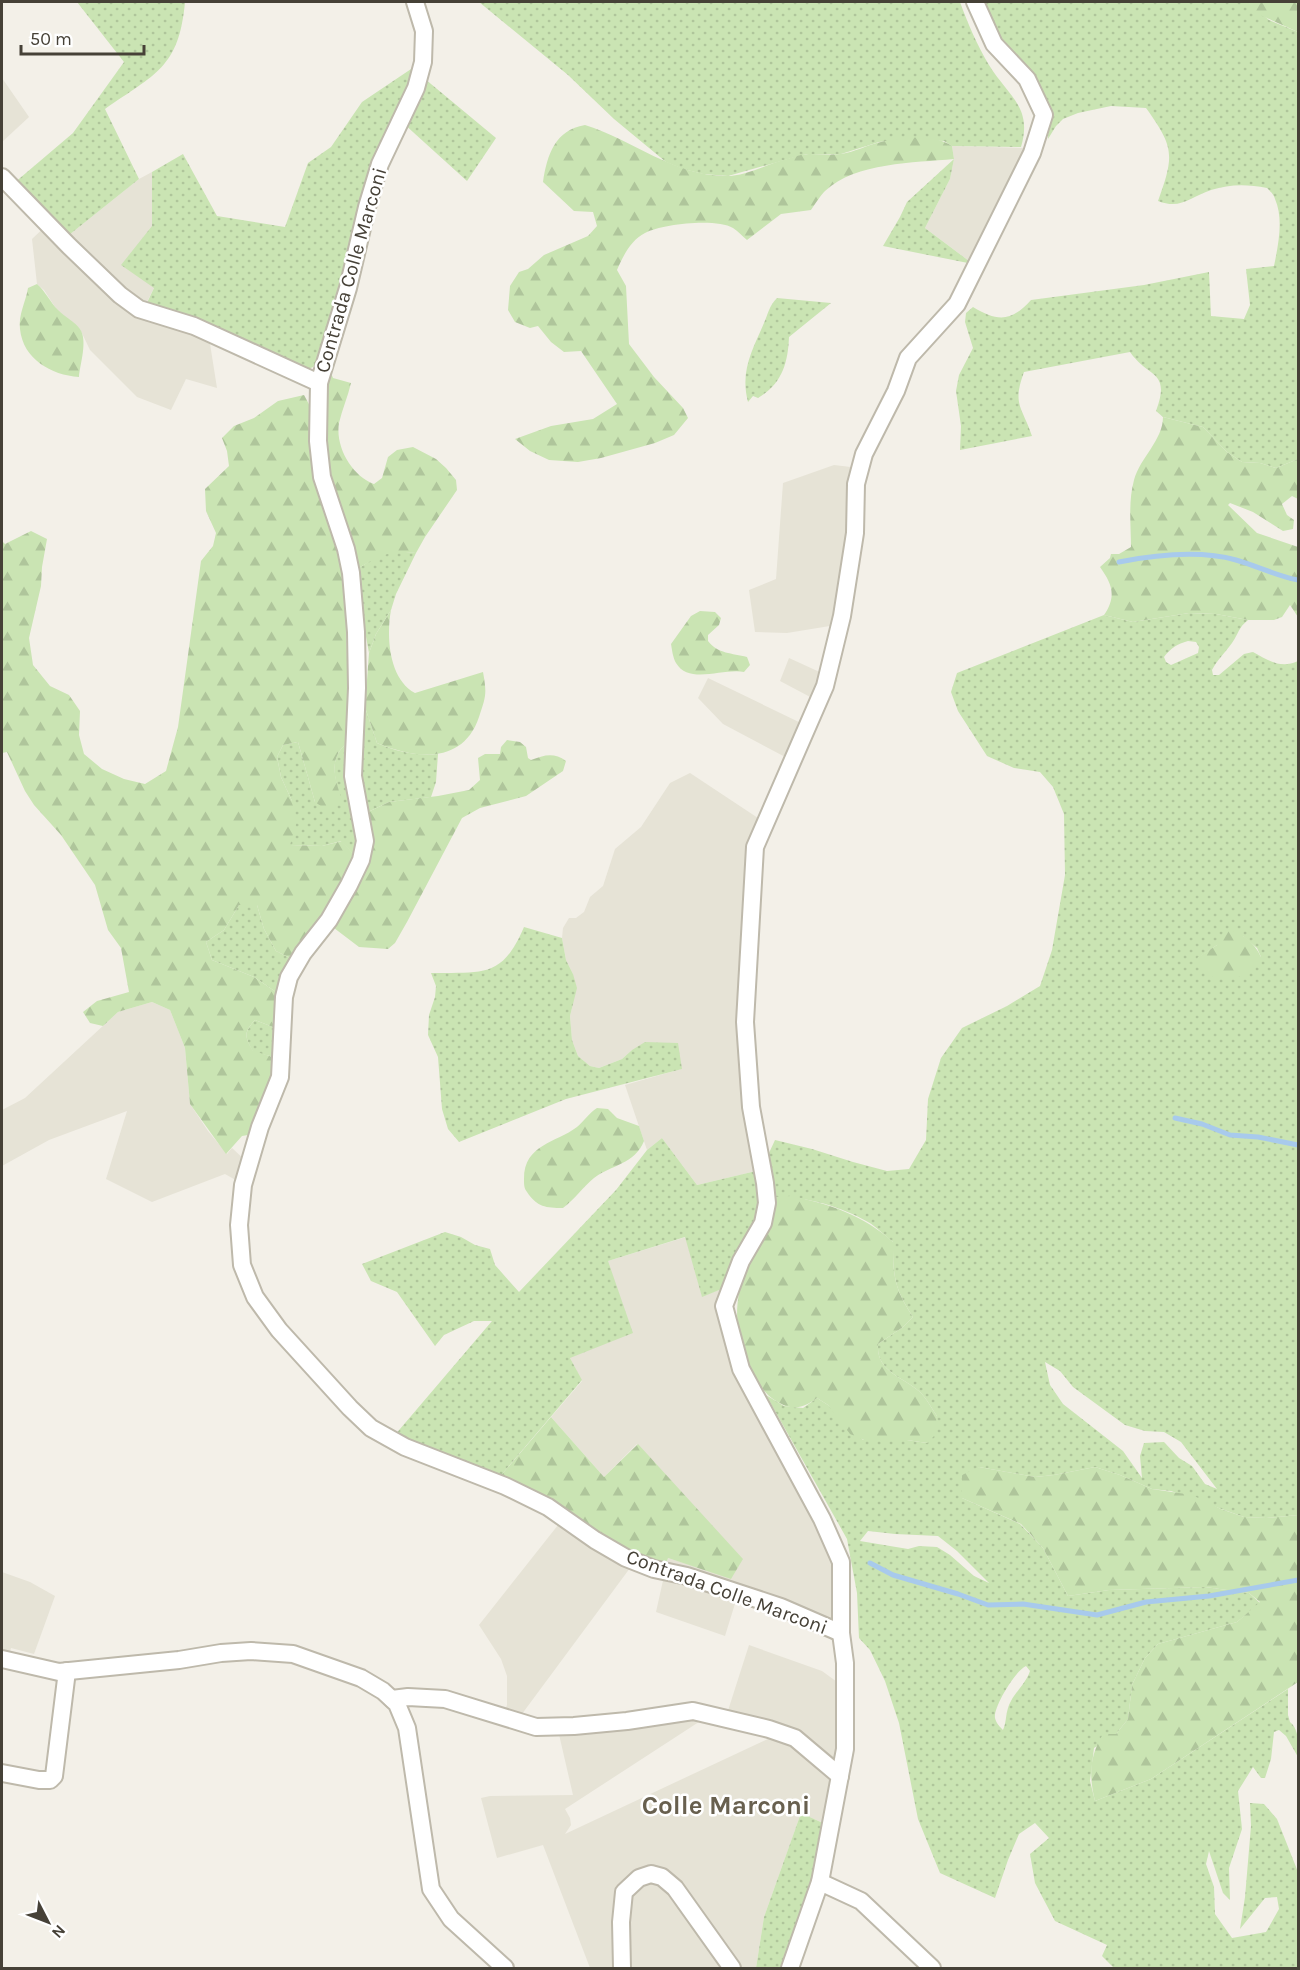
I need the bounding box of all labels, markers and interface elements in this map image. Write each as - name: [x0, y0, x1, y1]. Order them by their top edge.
- scale bar: [21, 18, 144, 56]
- text: 50 m: [30, 28, 72, 50]
- street label: Contrada Colle Marconi: [311, 165, 391, 375]
- street label: Contrada Colle Marconi: [623, 1545, 831, 1639]
- district label: Colle Marconi: [642, 1790, 810, 1821]
- north arrow: [18, 1892, 78, 1952]
- text: N: [48, 1921, 70, 1942]

